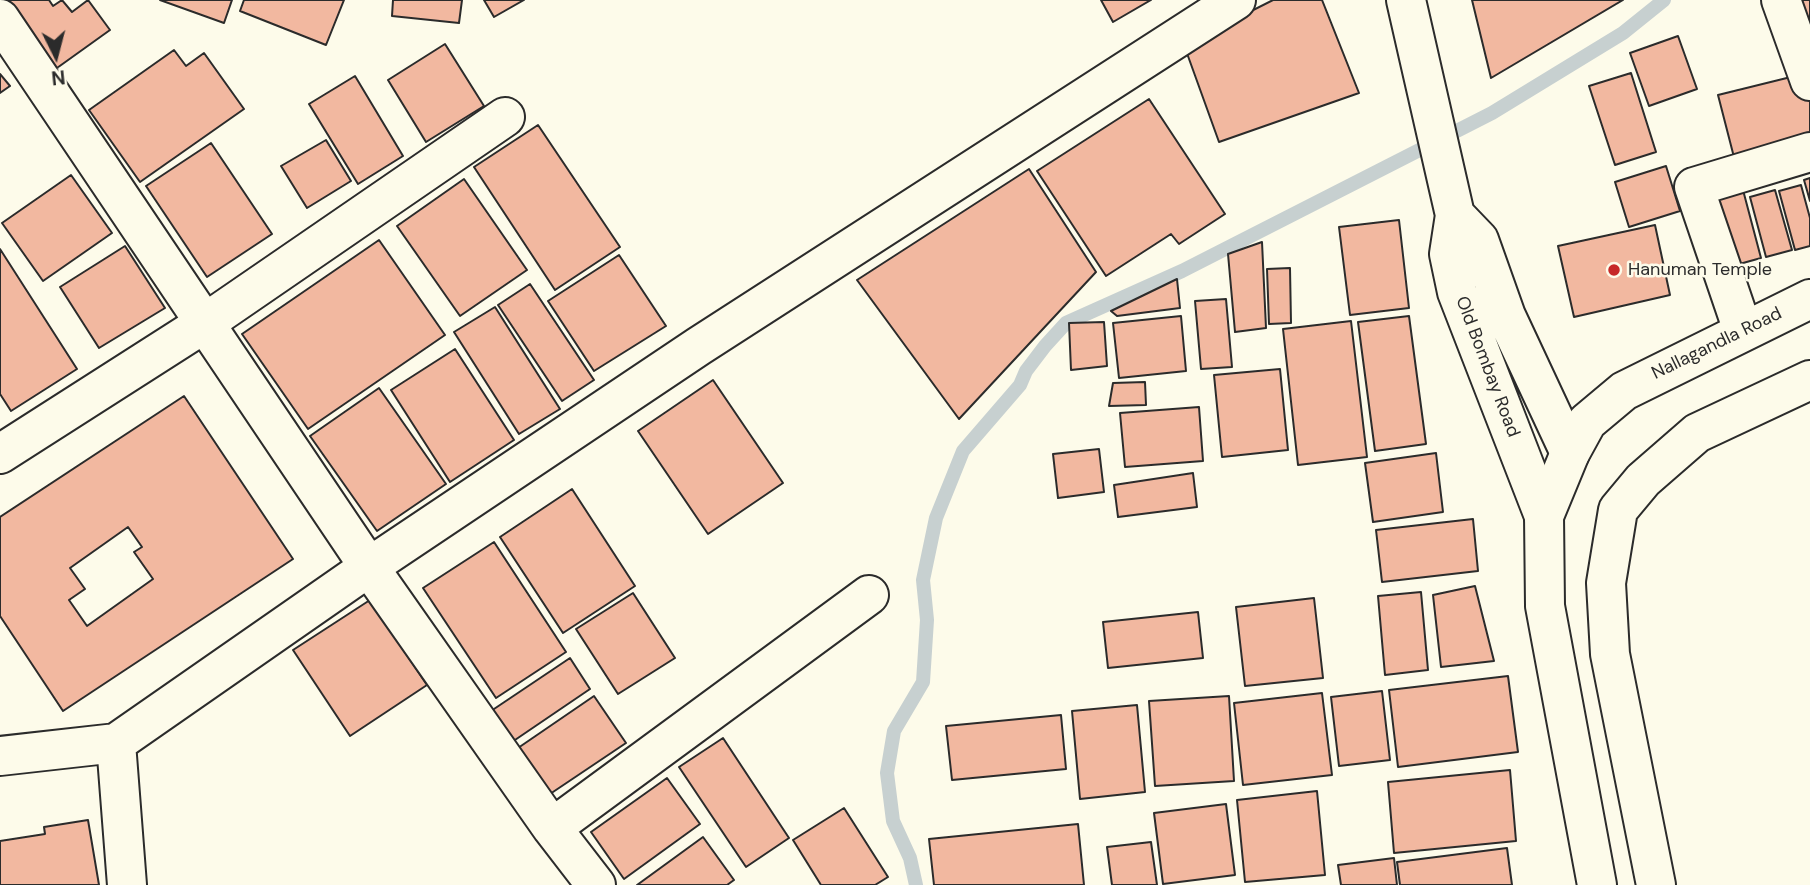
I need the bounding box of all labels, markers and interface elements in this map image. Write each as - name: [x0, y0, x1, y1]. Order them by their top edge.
- north arrow: [21, 21, 91, 91]
- text: N: [50, 64, 66, 91]
- place label: Hanuman Temple: [1628, 259, 1772, 281]
- marker: Hanuman Temple: [1606, 262, 1622, 278]
- street label: Old Bombay Road: [1450, 294, 1524, 440]
- street label: Nallagandla Road: [1648, 303, 1786, 385]

